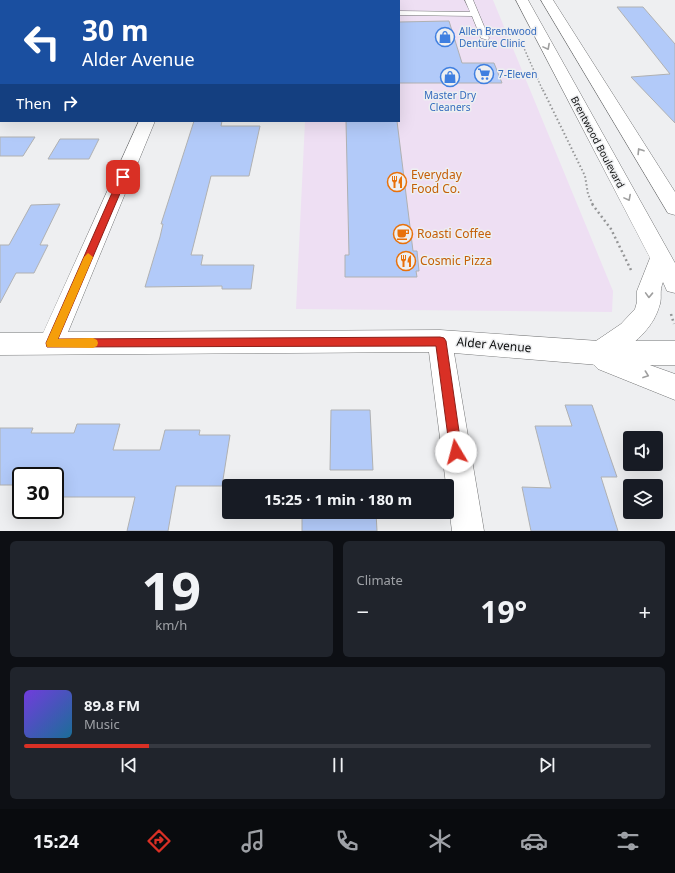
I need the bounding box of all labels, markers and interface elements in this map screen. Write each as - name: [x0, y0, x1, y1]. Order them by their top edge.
- text: 30 m: [82, 11, 149, 49]
- icon: left: [16, 16, 68, 68]
- place label: Allen Brentwood Denture Clinic: [459, 24, 537, 50]
- shop icon: Allen Brentwood Denture Clinic: [434, 26, 456, 48]
- one-way arrow: [542, 43, 550, 50]
- text: Alder Avenue: [82, 47, 195, 71]
- supermarket icon: 7-Eleven: [473, 63, 495, 85]
- shop icon: Master Dry Cleaners: [439, 66, 461, 88]
- place label: 7-Eleven: [498, 67, 537, 81]
- place label: Master Dry Cleaners: [424, 88, 477, 114]
- icon: right: [59, 92, 81, 114]
- text: Then: [16, 93, 51, 113]
- street label: Brentwood Boulevard: [568, 94, 628, 190]
- one-way arrow: [637, 148, 645, 155]
- pin: [106, 160, 140, 194]
- icon: arrive: [112, 166, 134, 188]
- place label: Everyday Food Co.: [411, 166, 463, 197]
- restaurant icon: Everyday Food Co.: [386, 171, 408, 193]
- one-way arrow: [624, 194, 631, 202]
- cafe icon: Roasti Coffee: [392, 223, 414, 245]
- place label: Roasti Coffee: [417, 225, 492, 242]
- restaurant icon: Cosmic Pizza: [395, 250, 417, 272]
- place label: Cosmic Pizza: [420, 252, 492, 269]
- one-way arrow: [645, 292, 653, 298]
- street label: Alder Avenue: [456, 333, 532, 356]
- one-way arrow: [643, 371, 650, 379]
- position arrow: [435, 431, 477, 473]
- map controls: [623, 431, 663, 519]
- button: sound: [623, 431, 663, 471]
- speed limit sign: 30: [12, 467, 64, 519]
- button: layers: [623, 479, 663, 519]
- text: 15:25 · 1 min · 180 m: [264, 489, 412, 509]
- text: 19: [142, 554, 201, 625]
- text: Climate: [357, 571, 403, 589]
- text: 19°: [480, 591, 527, 632]
- text: −: [357, 596, 369, 626]
- text: +: [638, 596, 651, 626]
- text: km/h: [155, 616, 187, 634]
- text: 89.8 FM: [84, 695, 140, 715]
- text: Music: [84, 715, 120, 733]
- icon: previous: [118, 754, 140, 776]
- icon: pause: [327, 754, 349, 776]
- icon: next: [536, 754, 558, 776]
- icon: directions: [145, 827, 173, 855]
- icon: music: [239, 827, 267, 855]
- icon: phone: [333, 827, 361, 855]
- icon: climate: [426, 827, 454, 855]
- icon: car: [520, 827, 548, 855]
- icon: filters: [614, 827, 642, 855]
- text: 15:24: [33, 829, 79, 853]

